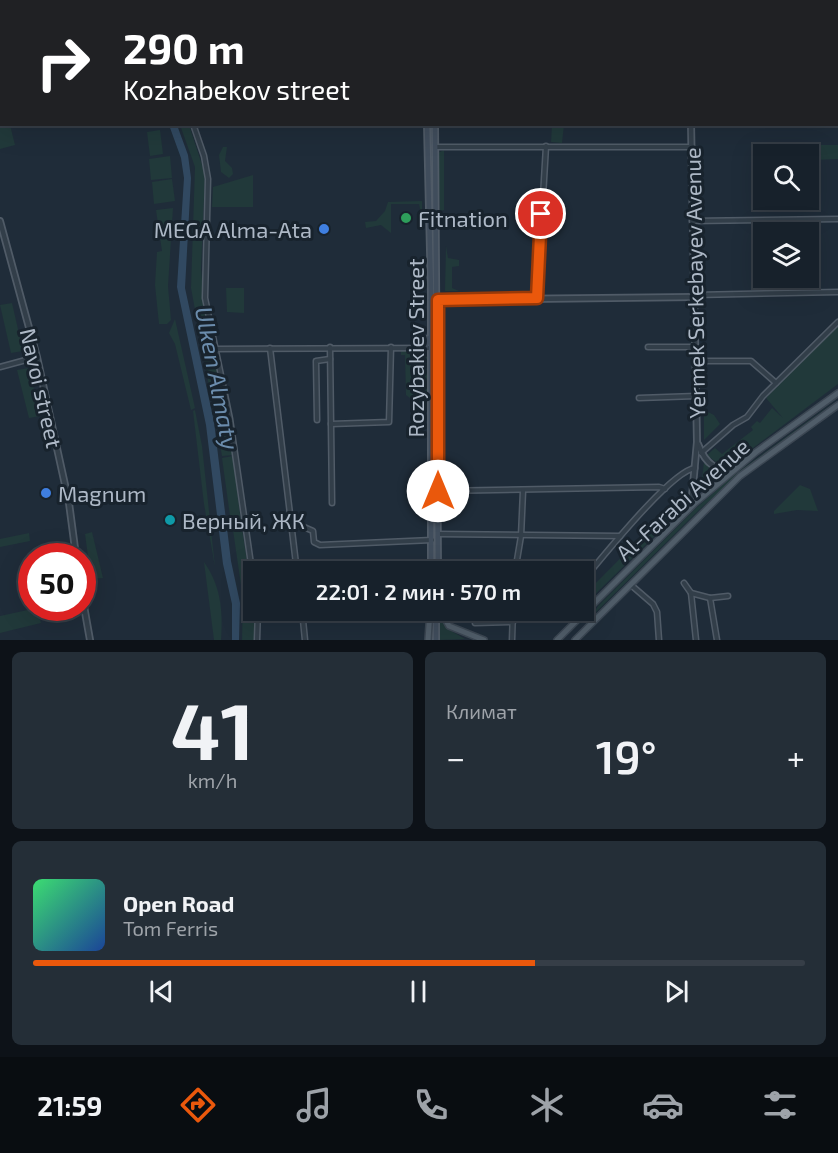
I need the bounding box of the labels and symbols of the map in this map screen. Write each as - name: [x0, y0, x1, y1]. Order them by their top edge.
- street label: Yermek Serkebayev Avenue: [679, 147, 709, 419]
- pin: [515, 188, 566, 239]
- place label: Fitnation: [418, 205, 508, 231]
- marker: Fitnation: [399, 211, 413, 225]
- place label: MEGA Alma-Ata: [154, 216, 312, 242]
- marker: MEGA Alma-Ata: [317, 222, 331, 236]
- street label: Rozybakiev Street: [402, 258, 428, 438]
- water label: Ulken Almaty: [190, 304, 246, 452]
- street label: Navoi street: [16, 326, 68, 450]
- street label: Al-Farabi Avenue: [610, 432, 754, 566]
- position arrow: [406, 459, 470, 523]
- place label: Magnum: [58, 480, 146, 506]
- marker: Magnum: [39, 486, 53, 500]
- place label: Верный, ЖК: [182, 507, 305, 533]
- marker: Верный, ЖК: [163, 513, 177, 527]
- speed limit sign: 50: [18, 543, 96, 621]

